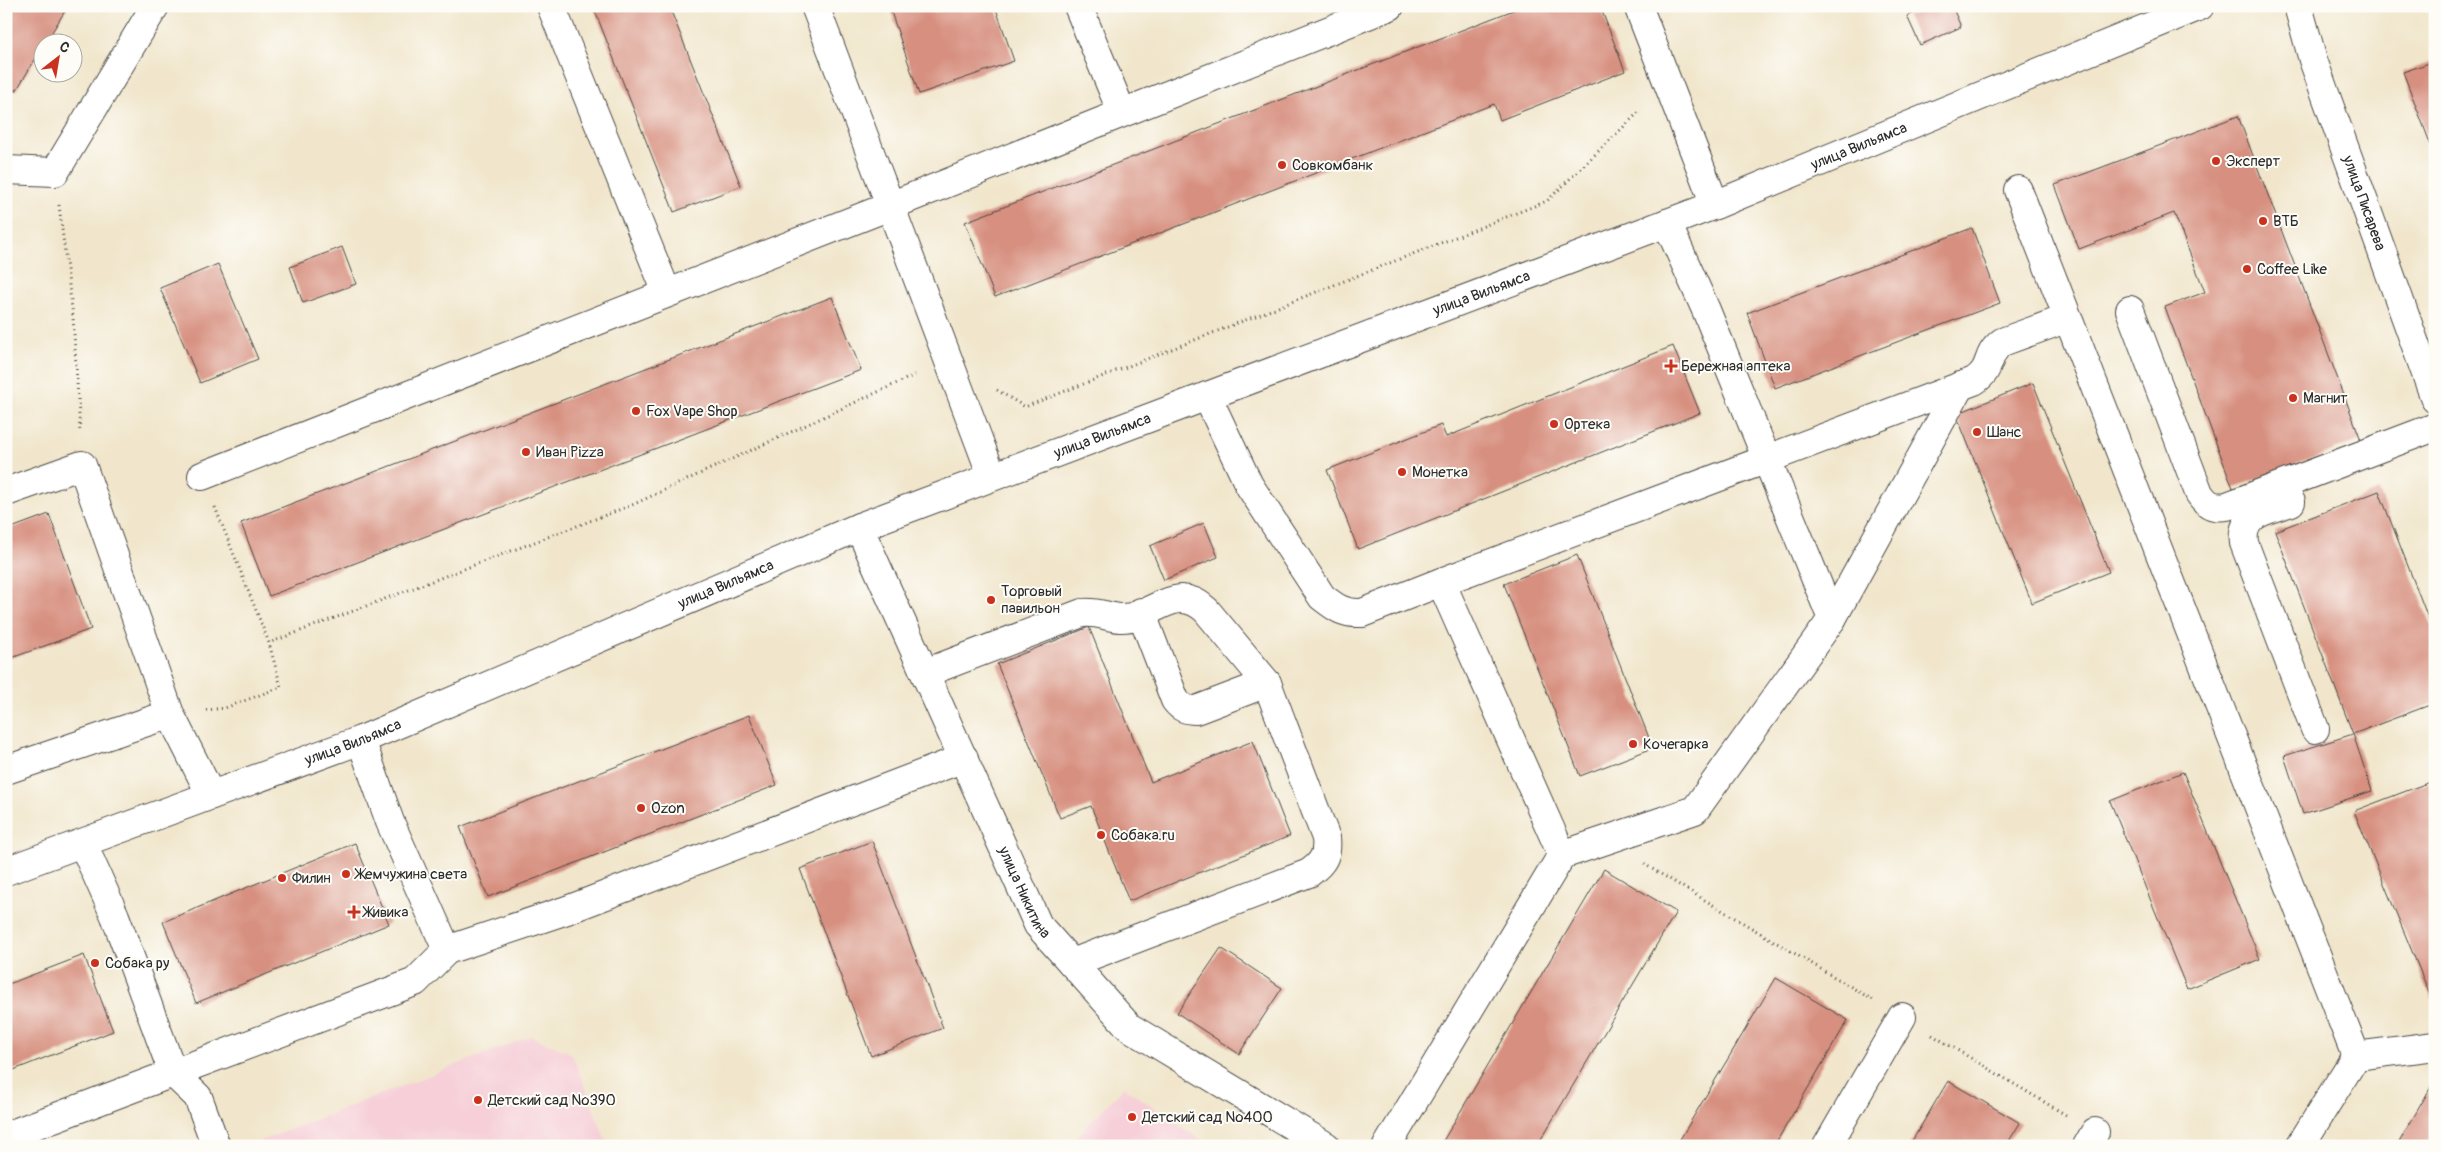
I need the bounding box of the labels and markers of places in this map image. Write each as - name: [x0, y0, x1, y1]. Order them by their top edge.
- place label: Эксперт: [2226, 152, 2280, 171]
- marker: Эксперт: [2210, 155, 2222, 167]
- place label: Совкомбанк: [1292, 156, 1373, 175]
- marker: Совкомбанк: [1276, 159, 1288, 171]
- place label: ВТБ: [2273, 212, 2299, 231]
- marker: ВТБ: [2257, 215, 2269, 227]
- place label: Coffee Like: [2257, 260, 2328, 279]
- marker: Coffee Like: [2241, 263, 2253, 275]
- place label: Бережная аптека: [1681, 357, 1790, 376]
- marker: Бережная аптека: [1665, 360, 1677, 372]
- place label: Магнит: [2303, 389, 2348, 408]
- marker: Магнит: [2287, 392, 2299, 404]
- place label: Fox Vape Shop: [646, 402, 738, 421]
- marker: Fox Vape Shop: [630, 405, 642, 417]
- place label: Ортека: [1564, 415, 1610, 434]
- marker: Ортека: [1548, 418, 1560, 430]
- place label: Шанс: [1987, 423, 2022, 442]
- marker: Шанс: [1971, 426, 1983, 438]
- place label: Иван Pizza: [536, 443, 604, 462]
- marker: Иван Pizza: [520, 446, 532, 458]
- place label: Монетка: [1412, 463, 1468, 482]
- marker: Монетка: [1396, 466, 1408, 478]
- place label: Торговый павильон: [1001, 582, 1062, 618]
- marker: Торговый павильон: [985, 594, 997, 606]
- place label: Кочегарка: [1643, 735, 1709, 754]
- marker: Кочегарка: [1627, 738, 1639, 750]
- place label: Ozon: [651, 799, 685, 818]
- marker: Ozon: [635, 802, 647, 814]
- place label: Собака.ru: [1111, 826, 1175, 845]
- marker: Собака.ru: [1095, 829, 1107, 841]
- place label: Жемчужина света: [354, 865, 467, 884]
- marker: Жемчужина света: [340, 868, 352, 880]
- place label: Филин: [292, 869, 331, 888]
- marker: Филин: [276, 872, 288, 884]
- place label: Живика: [362, 903, 408, 922]
- marker: Живика: [348, 906, 360, 918]
- place label: Собака ру: [105, 954, 170, 973]
- marker: Собака ру: [89, 957, 101, 969]
- place label: Детский сад №390: [487, 1091, 616, 1110]
- marker: Детский сад №390: [472, 1094, 484, 1106]
- place label: Детский сад №400: [1141, 1108, 1273, 1127]
- marker: Детский сад №400: [1126, 1111, 1138, 1123]

